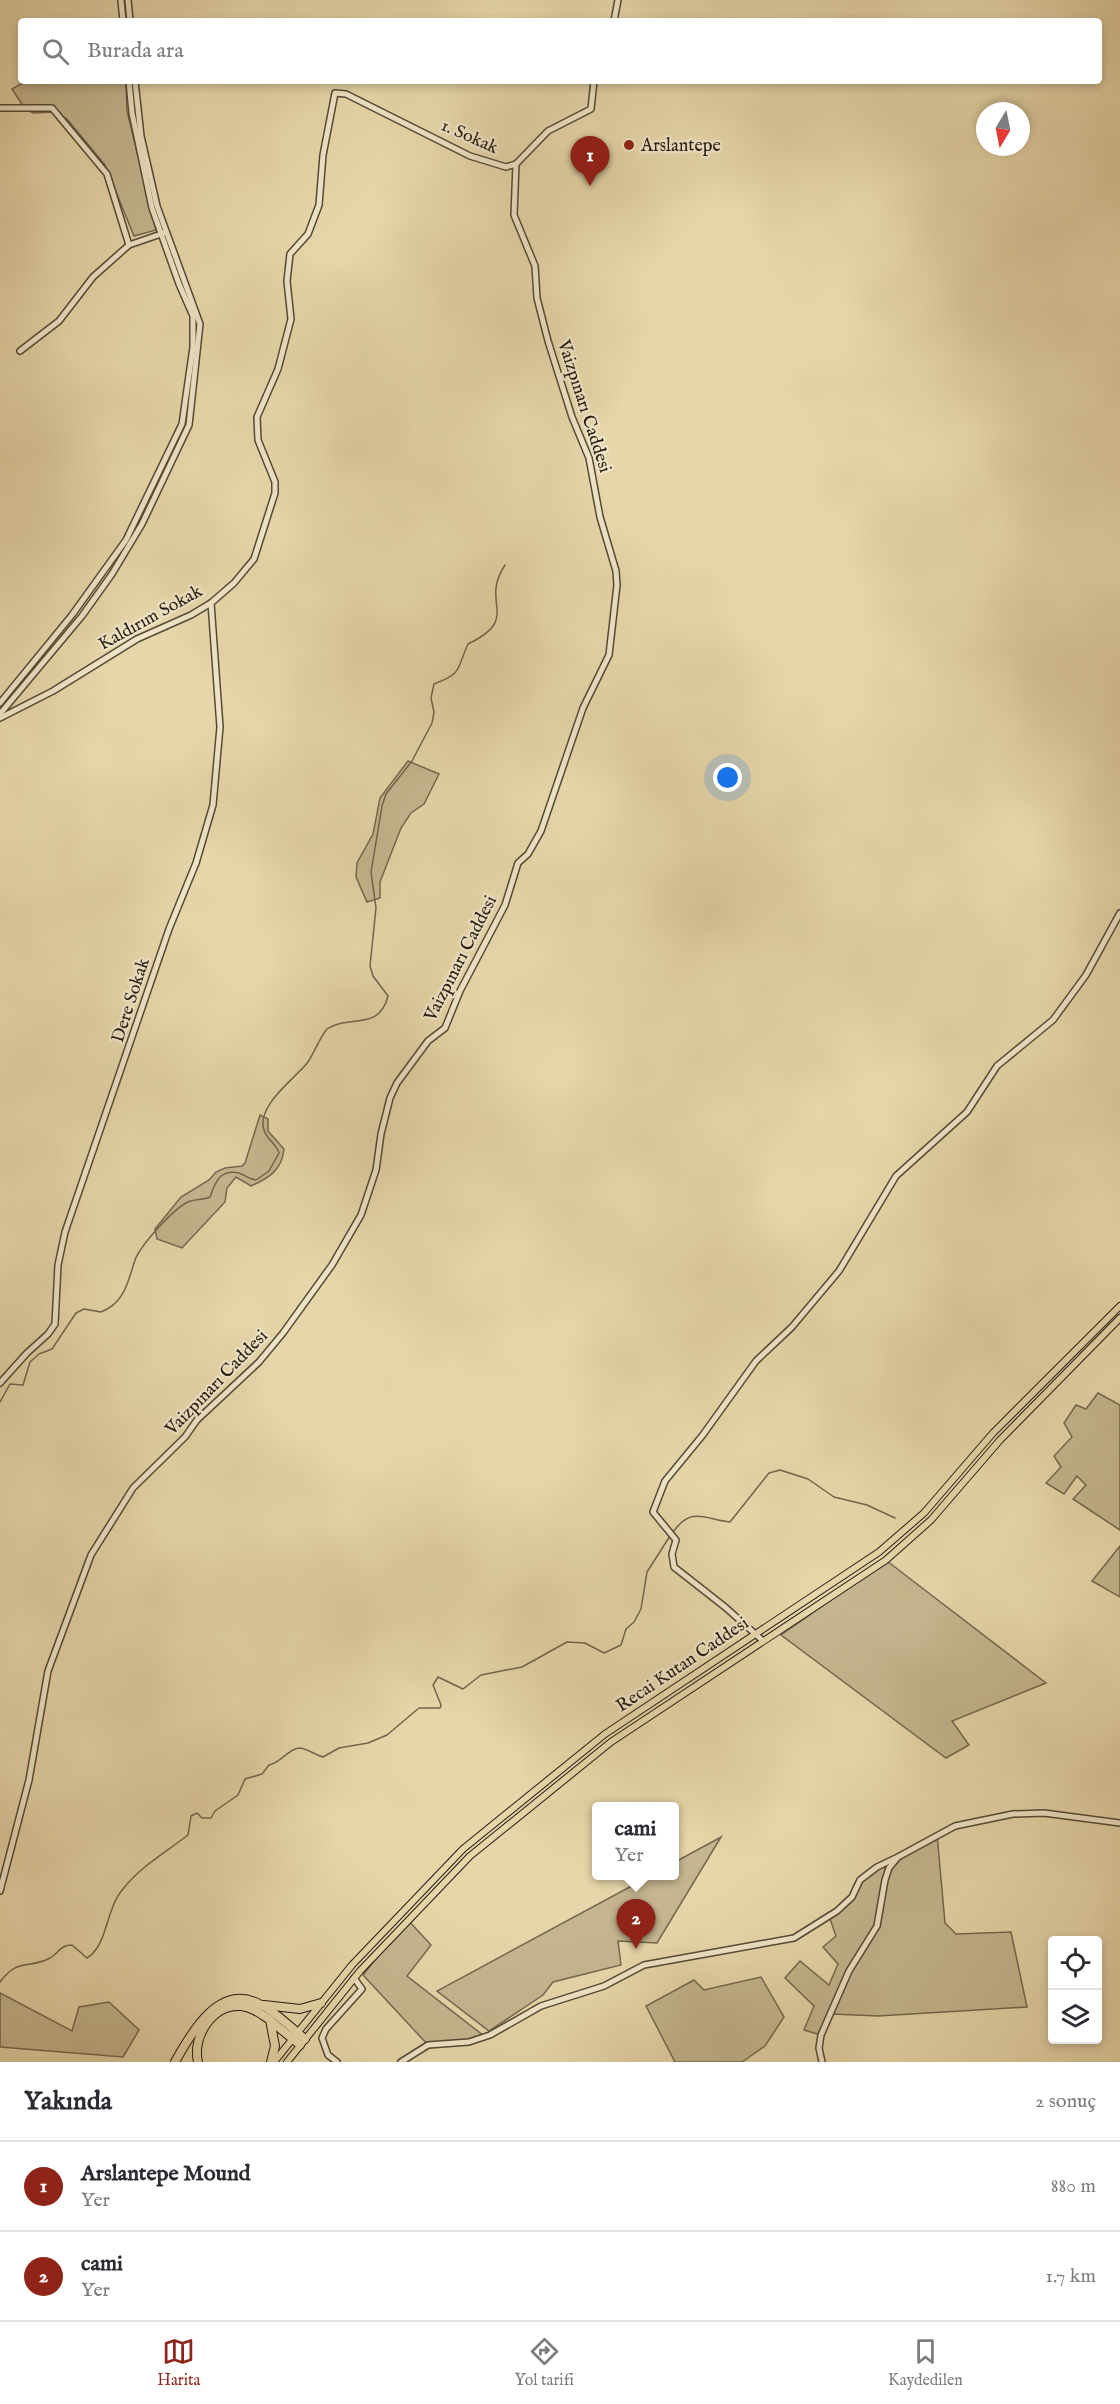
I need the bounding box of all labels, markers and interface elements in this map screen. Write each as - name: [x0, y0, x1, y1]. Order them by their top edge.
- search box: [18, 18, 1102, 84]
- icon: search: [39, 35, 72, 68]
- text: Burada ara: [87, 37, 184, 65]
- north arrow: [976, 102, 1030, 156]
- street label: 1. Sokak: [437, 115, 502, 160]
- place label: Arslantepe: [640, 135, 721, 158]
- pin: 1: [570, 136, 610, 186]
- marker: Arslantepe: [622, 138, 636, 152]
- street label: Vaizpınarı Caddesi: [551, 336, 616, 476]
- street label: Kaldırım Sokak: [95, 580, 207, 656]
- your location: [713, 763, 742, 792]
- street label: Vaizpınarı Caddesi: [419, 892, 503, 1026]
- street label: Dere Sokak: [107, 955, 156, 1046]
- street label: Vaizpınarı Caddesi: [160, 1325, 273, 1441]
- street label: Recai Kutan Caddesi: [612, 1612, 754, 1718]
- popup: [592, 1802, 679, 1880]
- text: cami: [615, 1815, 656, 1843]
- text: Yer: [615, 1843, 644, 1868]
- pin: 2: [616, 1900, 656, 1949]
- map controls: [1048, 1936, 1102, 2044]
- button: locate: [1048, 1936, 1102, 1990]
- button: layers: [1048, 1990, 1102, 2044]
- text: Yakında: [24, 2085, 112, 2118]
- text: 2 sonuç: [1035, 2089, 1096, 2114]
- text: Arslantepe Mound: [81, 2160, 250, 2188]
- text: 1: [40, 2174, 47, 2199]
- text: 880 m: [1051, 2174, 1096, 2199]
- text: Yer: [81, 2188, 110, 2213]
- text: cami: [81, 2250, 123, 2278]
- text: 2: [39, 2264, 48, 2289]
- text: 1.7 km: [1045, 2264, 1096, 2289]
- text: Yer: [81, 2278, 110, 2303]
- tab: Harita: [157, 2335, 200, 2391]
- tab: Yol tarifi: [515, 2335, 574, 2391]
- tab: Kaydedilen: [888, 2335, 963, 2391]

